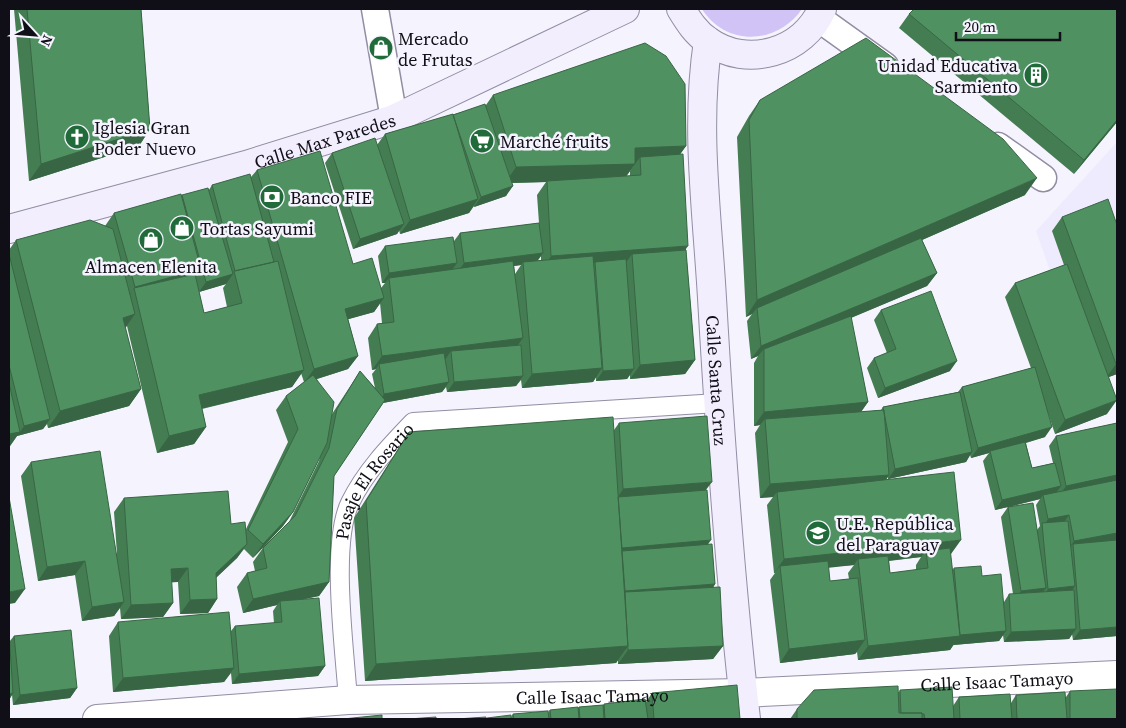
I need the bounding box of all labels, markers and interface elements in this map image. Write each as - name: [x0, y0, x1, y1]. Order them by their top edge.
- north arrow: [10, 10, 60, 60]
- scale bar: [956, 10, 1060, 42]
- text: 20 m: [964, 16, 996, 37]
- place label: Mercado de Frutas: [398, 26, 473, 72]
- text: N: [35, 32, 58, 50]
- shop icon: Mercado de Frutas: [368, 35, 394, 61]
- place label: Unidad Educativa Sarmiento: [878, 53, 1019, 99]
- building icon: Unidad Educativa Sarmiento: [1023, 62, 1049, 88]
- street label: Calle Max Paredes: [251, 107, 399, 174]
- place label: Iglesia Gran Poder Nuevo: [94, 115, 196, 161]
- church icon: Iglesia Gran Poder Nuevo: [64, 124, 90, 150]
- supermarket icon: Marché fruits: [469, 128, 495, 154]
- place label: Marché fruits: [500, 129, 609, 154]
- bank icon: Banco FIE: [259, 184, 285, 210]
- place label: Banco FIE: [290, 185, 372, 210]
- shop icon: Tortas Sayumi: [169, 215, 195, 241]
- place label: Tortas Sayumi: [200, 216, 314, 241]
- shop icon: Almacen Elenita: [138, 227, 164, 253]
- place label: Almacen Elenita: [85, 254, 218, 279]
- street label: Calle Santa Cruz: [701, 314, 734, 446]
- street label: Pasaje El Rosario: [329, 416, 419, 541]
- place label: U.E. República del Paraguay: [836, 511, 955, 557]
- school or university icon: U.E. República del Paraguay: [805, 520, 831, 546]
- street label: Calle Isaac Tamayo: [920, 665, 1074, 697]
- street label: Calle Isaac Tamayo: [516, 682, 669, 710]

